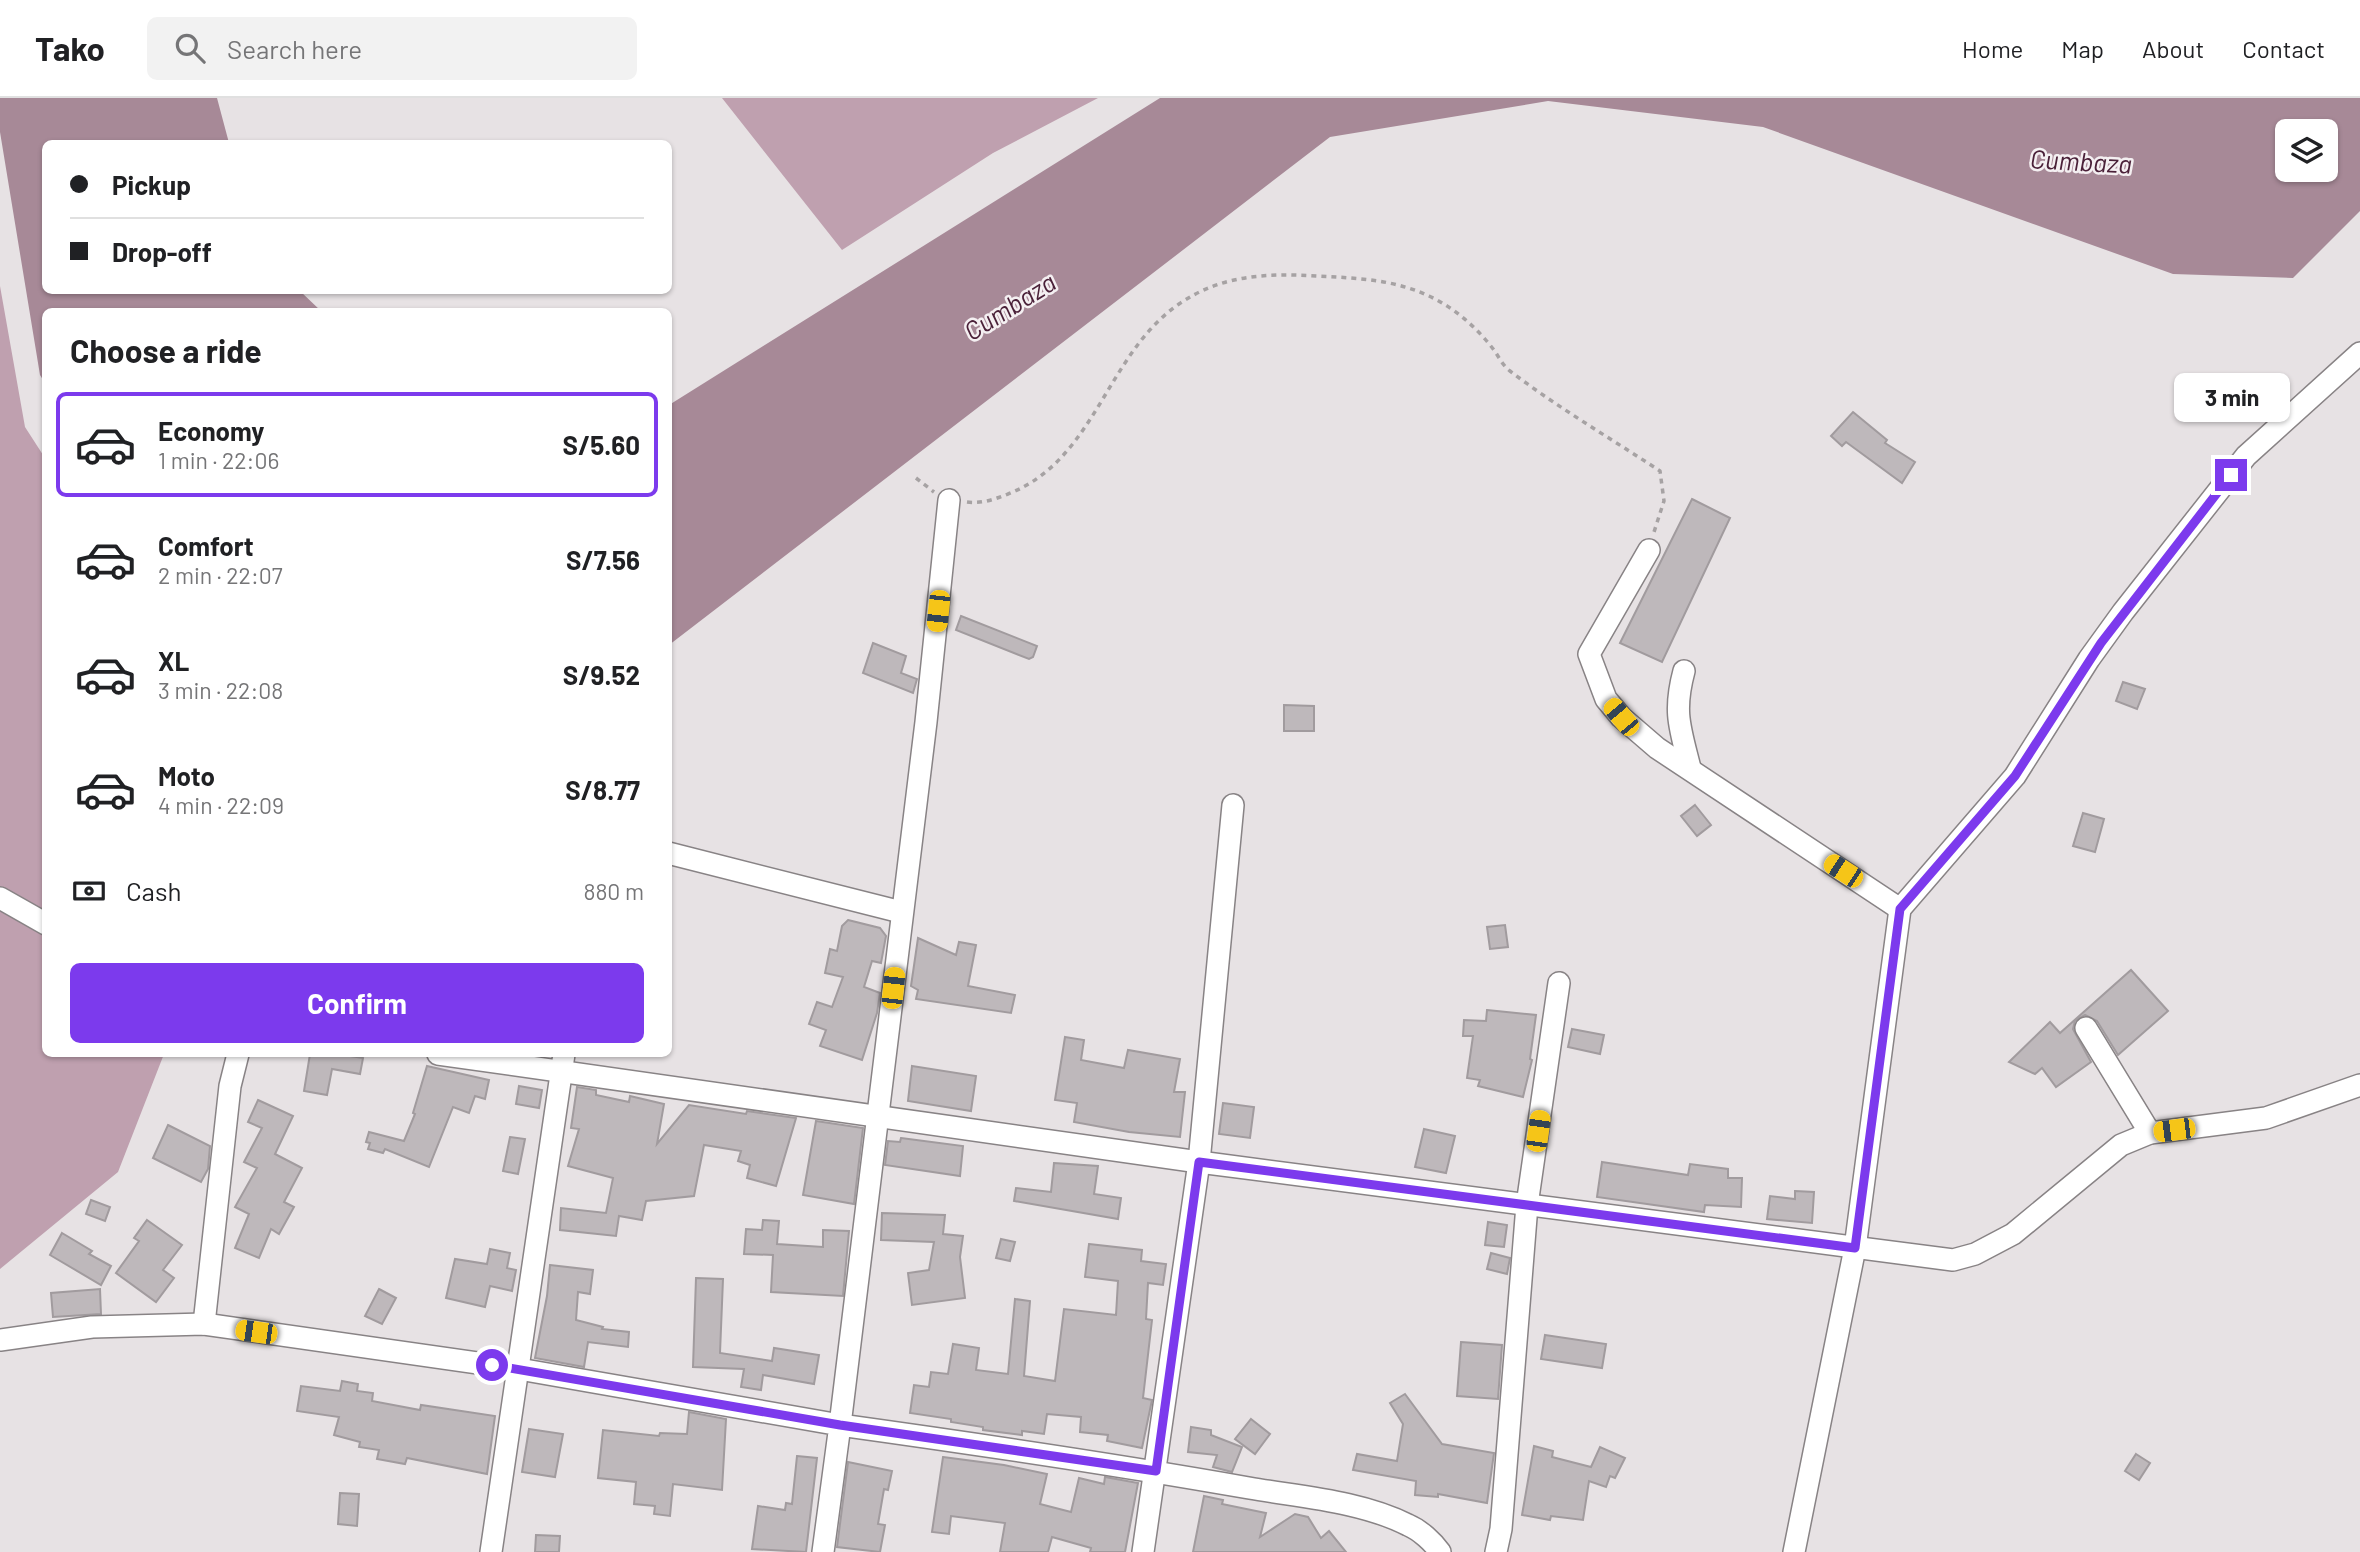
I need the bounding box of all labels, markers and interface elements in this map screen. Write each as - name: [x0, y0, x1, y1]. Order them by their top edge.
- search box: [147, 17, 637, 80]
- text: Tako: [35, 28, 105, 68]
- icon: search: [171, 29, 209, 67]
- text: Search here: [227, 33, 362, 64]
- text: Home: [1962, 34, 2023, 63]
- text: Map: [2061, 34, 2104, 63]
- text: About: [2142, 34, 2204, 63]
- text: Contact: [2242, 34, 2325, 63]
- map controls: [2275, 119, 2338, 182]
- button: layers: [2275, 119, 2338, 182]
- water label: Cumbaza: [2029, 142, 2133, 179]
- text: Pickup: [112, 169, 191, 200]
- text: Drop-off: [112, 236, 212, 267]
- water label: Cumbaza: [958, 266, 1061, 346]
- text: Choose a ride: [70, 331, 262, 369]
- callout: 3 min: [2173, 374, 2289, 422]
- text: 3 min: [2205, 383, 2259, 411]
- icon: car: [74, 413, 137, 476]
- text: Economy: [158, 415, 264, 446]
- text: S/5.60: [562, 429, 640, 460]
- text: 1 min · 22:06: [158, 446, 279, 474]
- route end: [2215, 459, 2247, 491]
- icon: car: [74, 528, 137, 591]
- text: Comfort: [158, 530, 254, 561]
- text: S/7.56: [566, 544, 640, 575]
- text: 2 min · 22:07: [158, 561, 283, 589]
- car: [926, 589, 951, 633]
- icon: car: [74, 643, 137, 706]
- text: XL: [158, 645, 189, 676]
- text: S/9.52: [563, 659, 640, 690]
- text: 3 min · 22:08: [158, 676, 283, 704]
- car: [1600, 694, 1643, 740]
- icon: car: [74, 758, 137, 821]
- text: Moto: [158, 760, 215, 791]
- text: S/8.77: [565, 774, 640, 805]
- text: 4 min · 22:09: [158, 791, 284, 819]
- car: [1820, 851, 1867, 891]
- icon: cash: [70, 872, 108, 910]
- text: Cash: [126, 875, 181, 906]
- text: 880 m: [583, 877, 644, 905]
- button: Confirm: [70, 963, 644, 1043]
- car: [881, 966, 906, 1010]
- car: [1525, 1109, 1552, 1153]
- car: [2152, 1117, 2197, 1143]
- car: [234, 1319, 279, 1345]
- route start: [476, 1349, 508, 1381]

